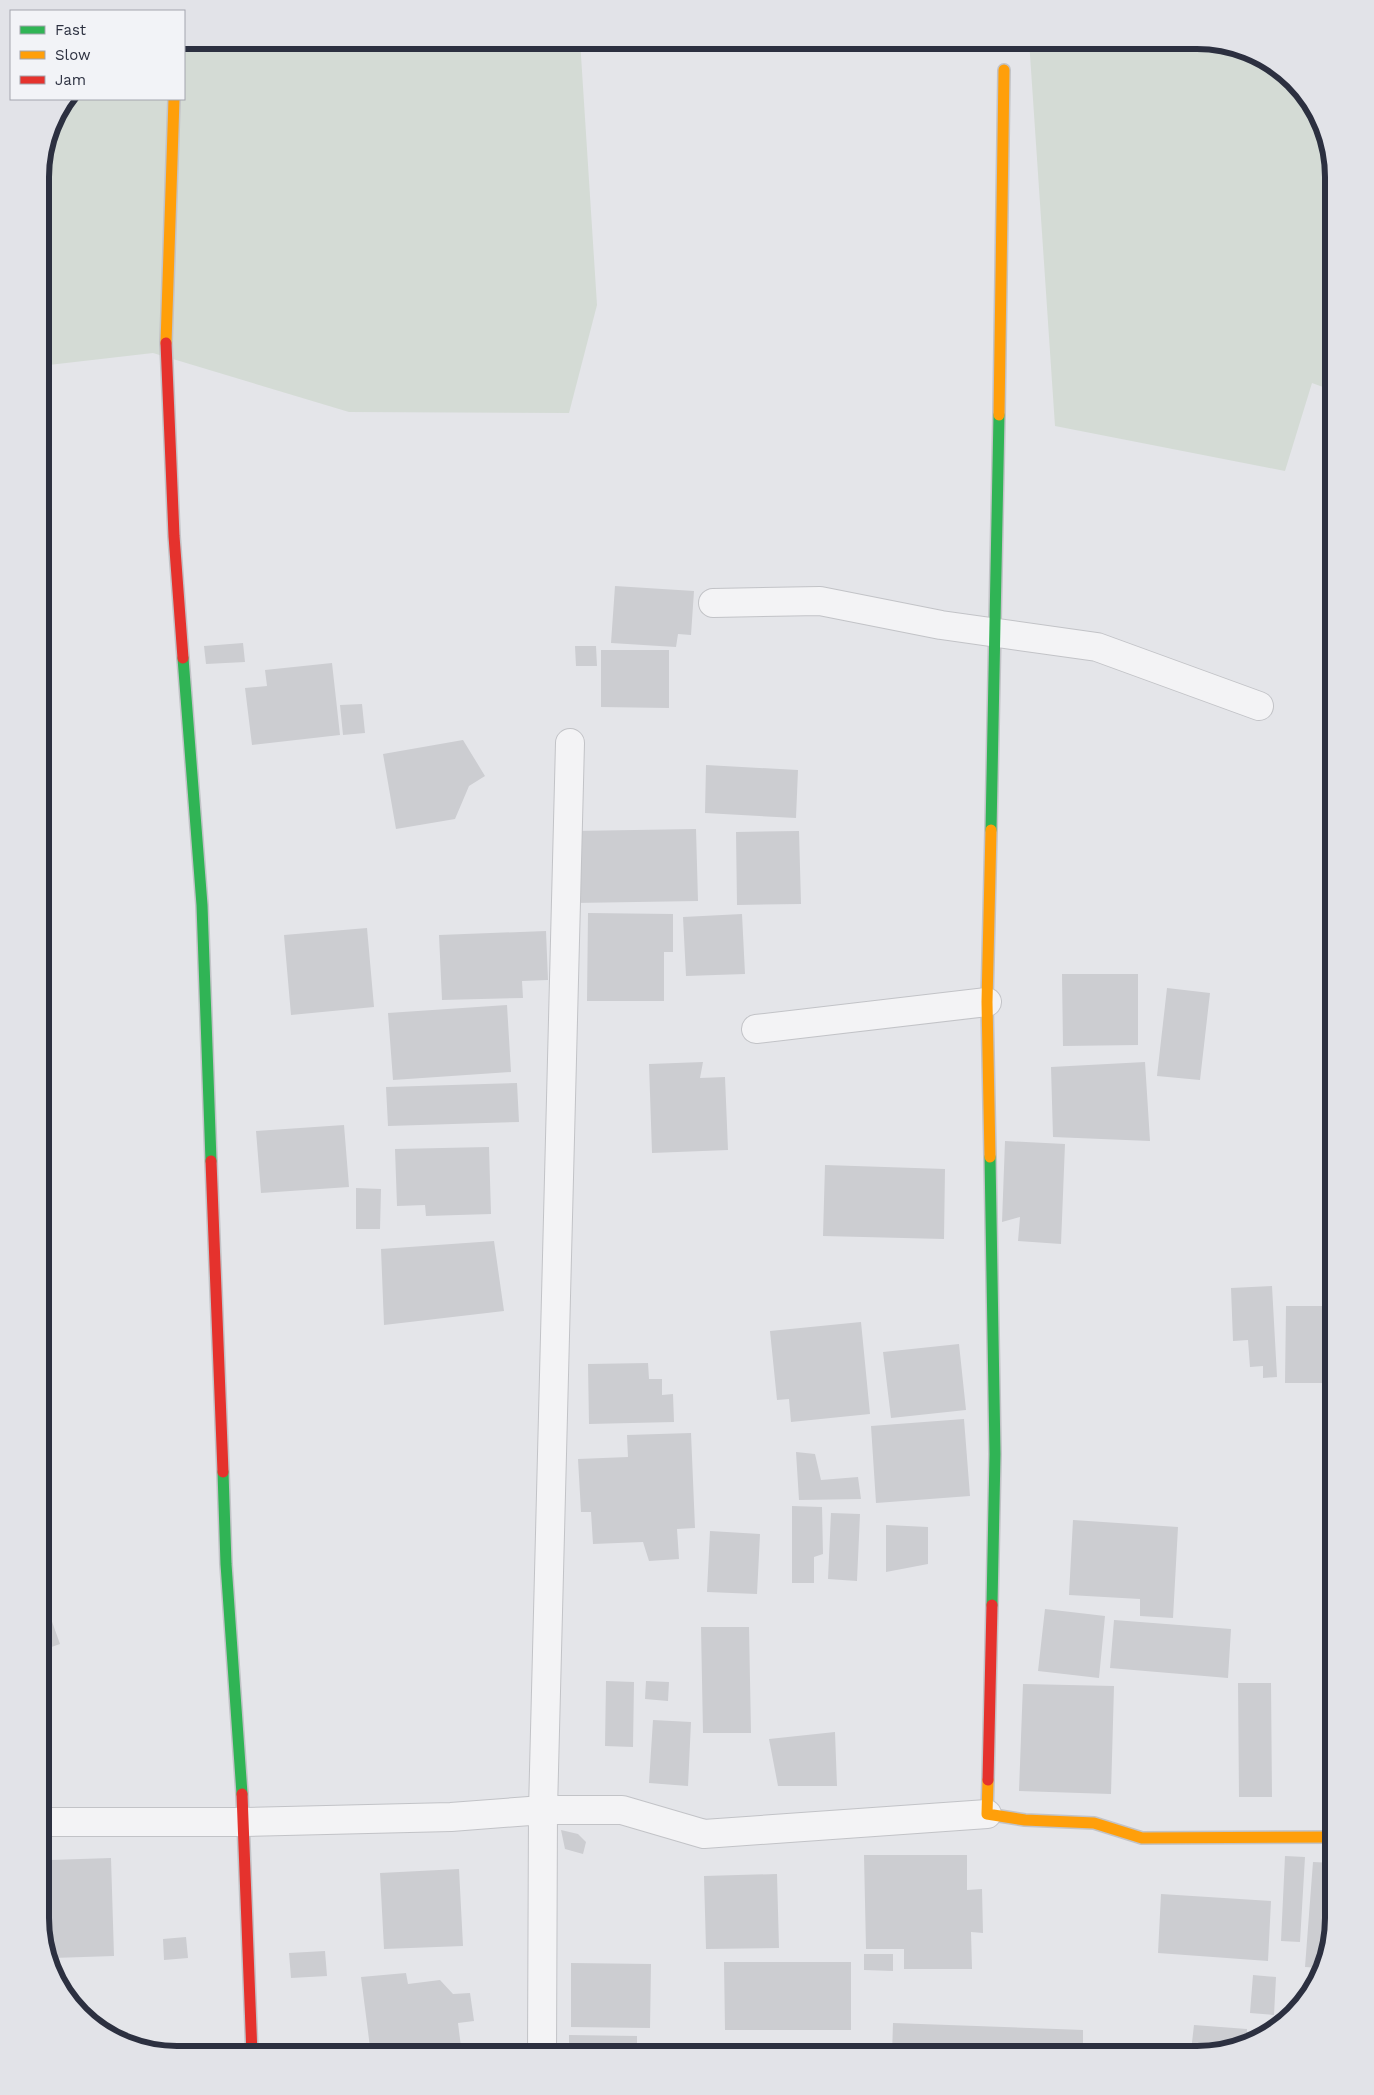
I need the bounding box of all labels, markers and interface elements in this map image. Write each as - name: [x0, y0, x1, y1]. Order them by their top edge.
- legend: [10, 10, 185, 100]
- text: Fast: [55, 21, 87, 39]
- text: Slow: [55, 46, 91, 64]
- text: Jam: [55, 71, 86, 89]

